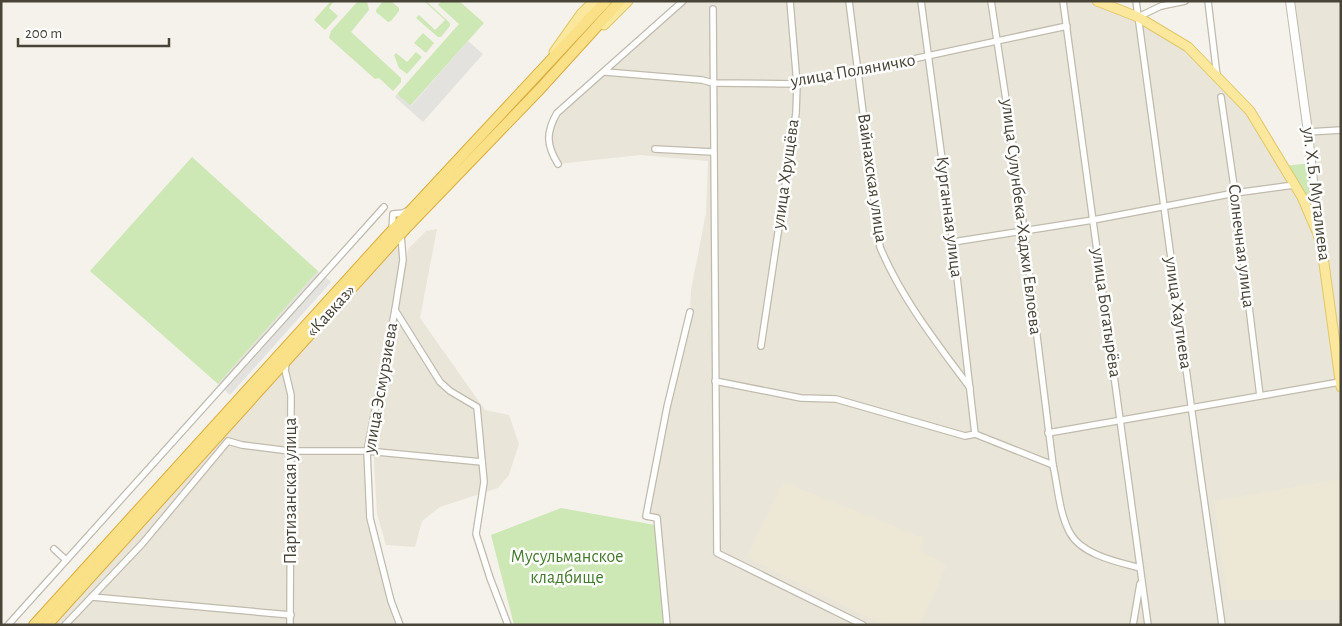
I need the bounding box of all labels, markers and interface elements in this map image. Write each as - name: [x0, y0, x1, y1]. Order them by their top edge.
- scale bar: [18, 15, 169, 47]
- text: 200 m: [25, 26, 62, 41]
- street label: улица Поляничко: [788, 51, 917, 91]
- street label: улица Сулунбека-Хаджи Евлоева: [997, 97, 1045, 336]
- street label: Вайнахская улица: [854, 112, 890, 244]
- street label: улица Хрущёва: [769, 118, 803, 231]
- street label: ул. Х.Б. Муталиева: [1299, 125, 1333, 262]
- street label: Курганная улица: [933, 155, 965, 279]
- street label: Солнечная улица: [1224, 183, 1258, 309]
- street label: улица Богатырёва: [1088, 246, 1124, 379]
- street label: улица Хаутиева: [1161, 255, 1195, 370]
- street label: «Кавказ»: [303, 281, 359, 341]
- street label: улица Эсмурзиева: [360, 321, 401, 456]
- street label: Партизанская улица: [282, 418, 300, 564]
- park label: Мусульманское кладбище: [511, 548, 623, 587]

